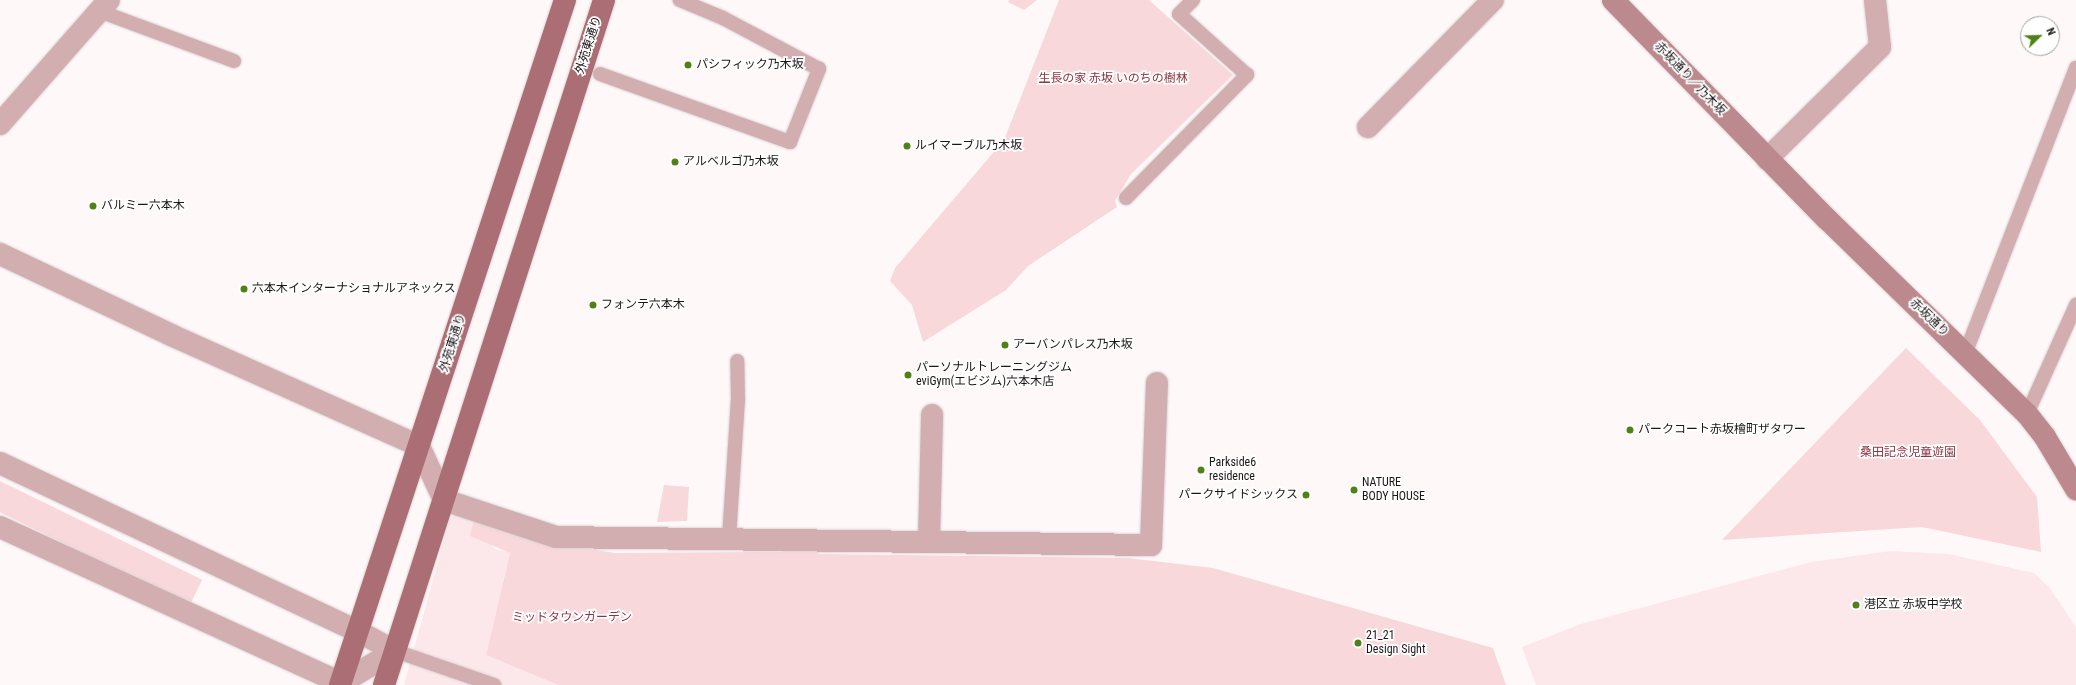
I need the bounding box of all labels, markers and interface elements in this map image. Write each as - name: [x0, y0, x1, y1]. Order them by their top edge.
- street label: 外苑東通り: [573, 14, 605, 76]
- north arrow: [2020, 16, 2060, 56]
- text: N: [2043, 26, 2058, 37]
- street label: 赤坂通り／乃木坂: [1651, 39, 1729, 119]
- place label: パシフィック乃木坂: [696, 58, 804, 72]
- marker: パシフィック乃木坂: [683, 60, 693, 70]
- park label: 生長の家 赤坂 いのちの樹林: [1038, 72, 1188, 86]
- place label: ルイマーブル乃木坂: [915, 139, 1023, 153]
- marker: ルイマーブル乃木坂: [902, 141, 912, 151]
- place label: アルベルゴ乃木坂: [683, 155, 779, 169]
- marker: アルベルゴ乃木坂: [670, 157, 680, 167]
- place label: バルミー六本木: [101, 199, 185, 213]
- marker: バルミー六本木: [88, 201, 98, 211]
- place label: 六本木インターナショナルアネックス: [252, 282, 456, 296]
- marker: 六本木インターナショナルアネックス: [239, 284, 249, 294]
- street label: 赤坂通り: [1907, 296, 1951, 340]
- place label: フォンテ六本木: [601, 298, 685, 312]
- marker: フォンテ六本木: [588, 300, 598, 310]
- street label: 外苑東通り: [437, 312, 469, 374]
- place label: アーバンパレス乃木坂: [1013, 338, 1132, 352]
- marker: アーバンパレス乃木坂: [1000, 340, 1010, 350]
- place label: パーソナルトレーニングジム eviGym(エビジム)六本木店: [916, 361, 1072, 389]
- marker: パーソナルトレーニングジム eviGym(エビジム)六本木店: [903, 370, 913, 380]
- place label: パークコート赤坂檜町ザタワー: [1638, 423, 1806, 437]
- marker: パークコート赤坂檜町ザタワー: [1625, 425, 1635, 435]
- park label: 桑田記念児童遊園: [1860, 446, 1956, 460]
- place label: Parkside6 residence: [1209, 456, 1256, 484]
- marker: Parkside6 residence: [1196, 465, 1206, 475]
- place label: NATURE BODY HOUSE: [1362, 476, 1425, 504]
- marker: NATURE BODY HOUSE: [1349, 485, 1359, 495]
- place label: パークサイドシックス: [1178, 488, 1298, 502]
- marker: パークサイドシックス: [1301, 490, 1311, 500]
- place label: 港区立 赤坂中学校: [1864, 598, 1963, 612]
- marker: 港区立 赤坂中学校: [1851, 600, 1861, 610]
- park label: ミッドタウンガーデン: [512, 611, 632, 625]
- place label: 21_21 Design Sight: [1366, 629, 1425, 657]
- marker: 21_21 Design Sight: [1353, 638, 1363, 648]

